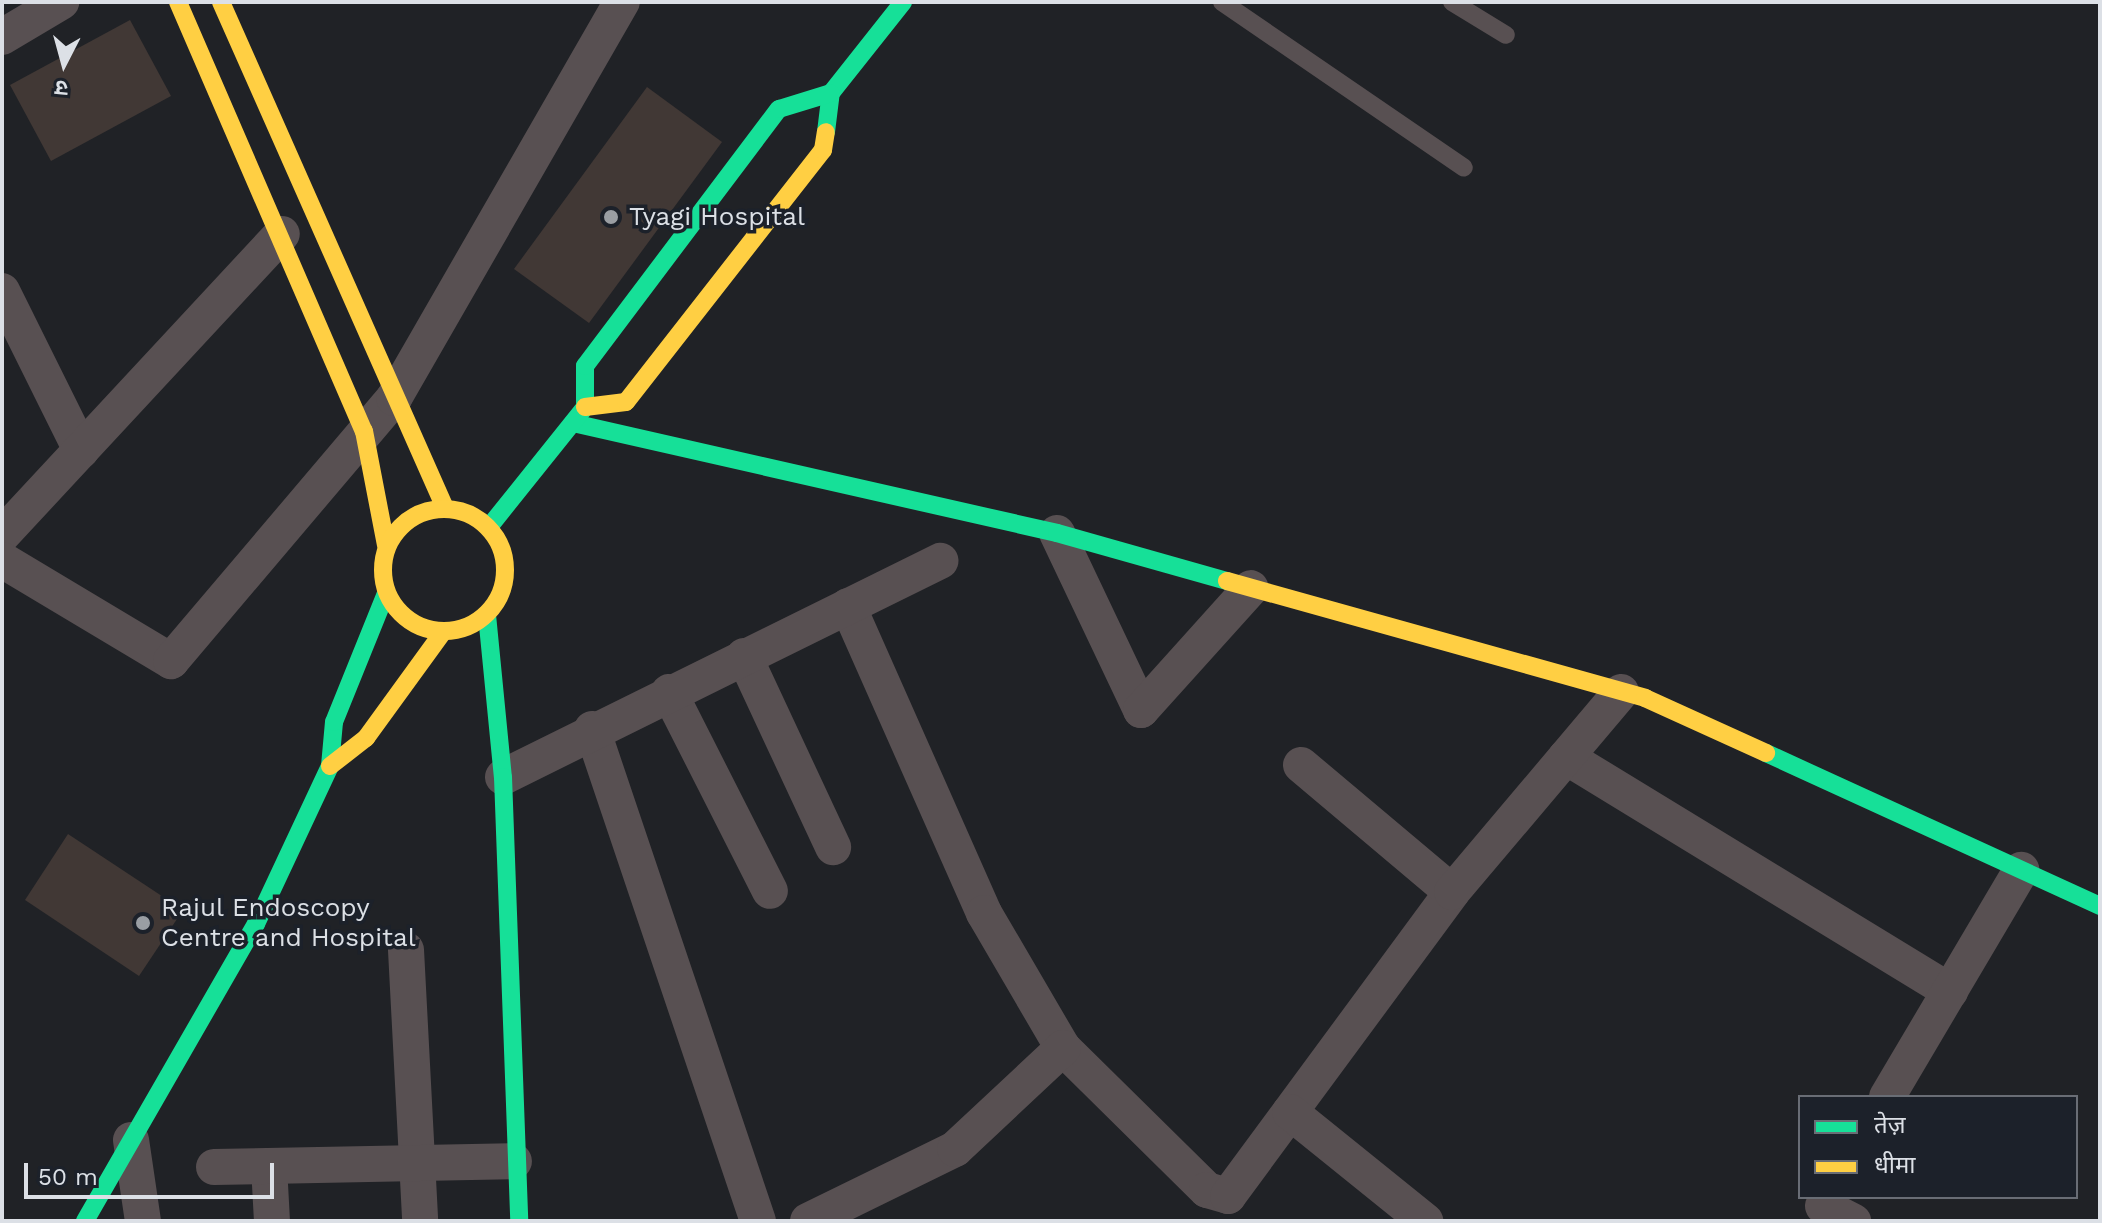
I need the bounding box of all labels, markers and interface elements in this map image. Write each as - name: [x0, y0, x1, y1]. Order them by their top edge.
- north arrow: [24, 24, 104, 104]
- text: उ: [54, 75, 69, 101]
- place label: Tyagi Hospital: [629, 201, 805, 233]
- marker: Tyagi Hospital: [600, 206, 622, 228]
- place label: Rajul Endoscopy Centre and Hospital: [161, 892, 416, 954]
- marker: Rajul Endoscopy Centre and Hospital: [132, 912, 154, 934]
- legend: [1798, 1095, 2078, 1199]
- text: तेज़: [1874, 1111, 1906, 1139]
- scale bar: [28, 1147, 278, 1197]
- text: धीमा: [1874, 1151, 1916, 1179]
- text: 50 m: [38, 1163, 98, 1191]

